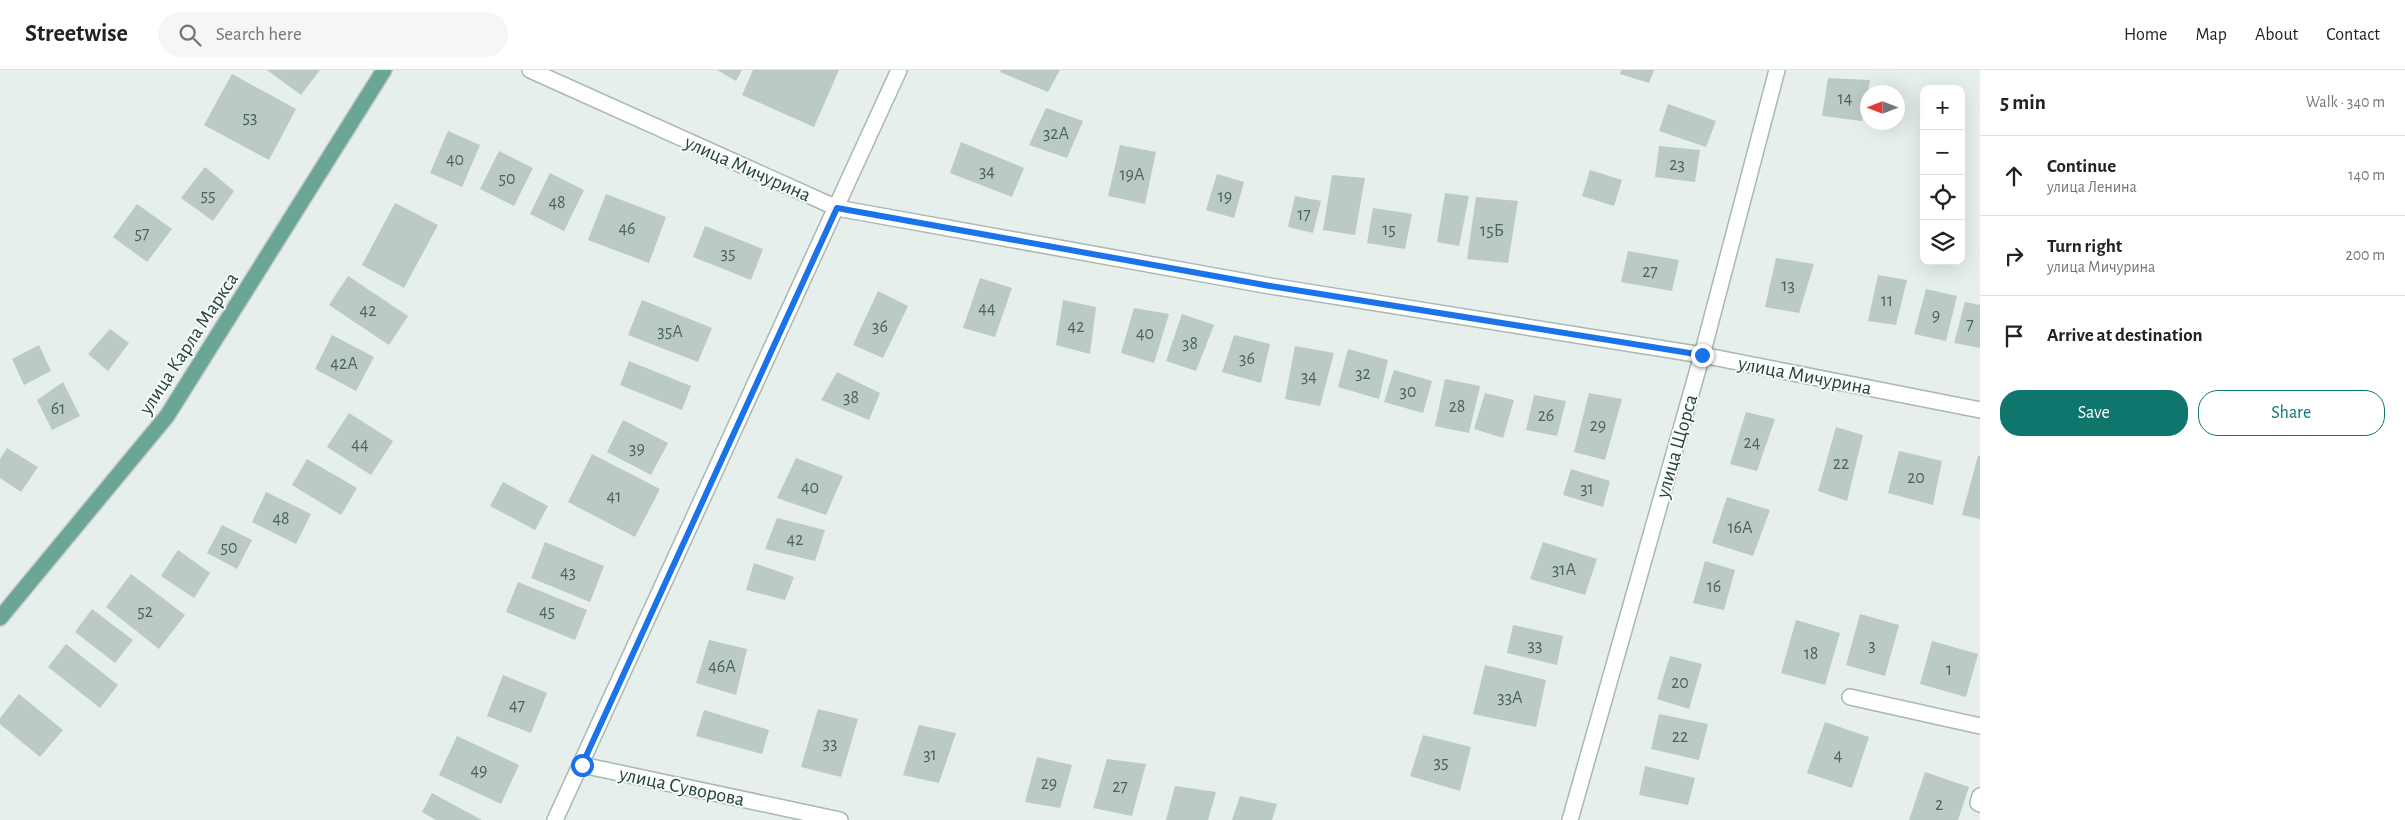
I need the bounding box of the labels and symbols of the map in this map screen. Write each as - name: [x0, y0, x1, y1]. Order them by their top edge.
- north arrow: [1860, 85, 1905, 130]
- house number: 14: [1838, 90, 1853, 108]
- house number: 53: [243, 109, 257, 127]
- house number: 32А: [1043, 125, 1070, 143]
- street label: улица Мичурина: [681, 132, 814, 206]
- house number: 40: [446, 151, 464, 169]
- house number: 23: [1669, 156, 1685, 174]
- house number: 34: [979, 163, 995, 181]
- house number: 19А: [1119, 166, 1145, 184]
- house number: 50: [498, 170, 516, 188]
- house number: 55: [200, 187, 216, 205]
- house number: 19: [1218, 188, 1232, 206]
- house number: 48: [548, 194, 566, 212]
- house number: 17: [1297, 206, 1311, 224]
- house number: 46: [618, 220, 636, 238]
- house number: 15: [1382, 221, 1396, 239]
- house number: 15Б: [1480, 222, 1504, 240]
- house number: 57: [134, 225, 150, 243]
- house number: 35: [721, 245, 735, 263]
- house number: 27: [1642, 263, 1658, 281]
- street label: улица Карла Маркса: [135, 269, 242, 419]
- house number: 13: [1781, 277, 1795, 295]
- house number: 11: [1881, 292, 1893, 310]
- house number: 44: [978, 300, 996, 318]
- house number: 42: [360, 302, 376, 320]
- house number: 9: [1932, 307, 1940, 325]
- house number: 7: [1966, 316, 1974, 334]
- house number: 36: [872, 318, 888, 336]
- house number: 42: [1068, 318, 1084, 336]
- house number: 35А: [657, 323, 683, 341]
- house number: 40: [1136, 325, 1154, 343]
- house number: 38: [1182, 335, 1198, 353]
- route end: [1691, 344, 1714, 367]
- house number: 36: [1239, 350, 1255, 368]
- street label: улица Мичурина: [1735, 353, 1873, 399]
- house number: 42А: [330, 355, 358, 373]
- house number: 32: [1355, 365, 1371, 383]
- house number: 34: [1301, 368, 1317, 386]
- house number: 30: [1400, 383, 1416, 401]
- house number: 38: [843, 389, 859, 407]
- street label: улица Щорса: [1652, 392, 1701, 501]
- house number: 28: [1449, 398, 1465, 416]
- house number: 61: [51, 400, 65, 418]
- house number: 26: [1538, 407, 1554, 425]
- house number: 29: [1590, 417, 1606, 435]
- house number: 24: [1744, 434, 1761, 452]
- house number: 44: [351, 436, 369, 454]
- house number: 39: [629, 440, 645, 458]
- house number: 22: [1833, 455, 1849, 473]
- house number: 20: [1907, 469, 1925, 487]
- house number: 40: [801, 479, 819, 497]
- house number: 31: [1580, 480, 1594, 498]
- house number: 41: [607, 488, 621, 506]
- house number: 48: [272, 510, 290, 528]
- house number: 16А: [1727, 519, 1753, 537]
- house number: 42: [787, 531, 803, 549]
- house number: 50: [220, 539, 238, 557]
- house number: 31А: [1552, 561, 1577, 579]
- house number: 43: [560, 564, 576, 582]
- house number: 16: [1707, 578, 1721, 596]
- house number: 52: [137, 603, 153, 621]
- house number: 45: [539, 603, 555, 621]
- house number: 33: [1528, 637, 1542, 655]
- house number: 3: [1868, 637, 1876, 655]
- house number: 18: [1804, 645, 1818, 663]
- house number: 46А: [708, 658, 736, 676]
- house number: 1: [1946, 661, 1952, 679]
- house number: 20: [1671, 674, 1689, 692]
- house number: 33А: [1497, 689, 1523, 707]
- house number: 47: [509, 697, 525, 715]
- house number: 22: [1672, 728, 1688, 746]
- house number: 33: [823, 735, 837, 753]
- house number: 31: [923, 746, 937, 764]
- house number: 4: [1834, 747, 1843, 765]
- route start: [571, 754, 594, 777]
- house number: 35: [1434, 754, 1448, 772]
- house number: 49: [470, 762, 488, 780]
- street label: улица Суворова: [616, 764, 746, 810]
- house number: 29: [1041, 775, 1057, 793]
- house number: 27: [1112, 778, 1128, 796]
- house number: 2: [1935, 796, 1943, 814]

